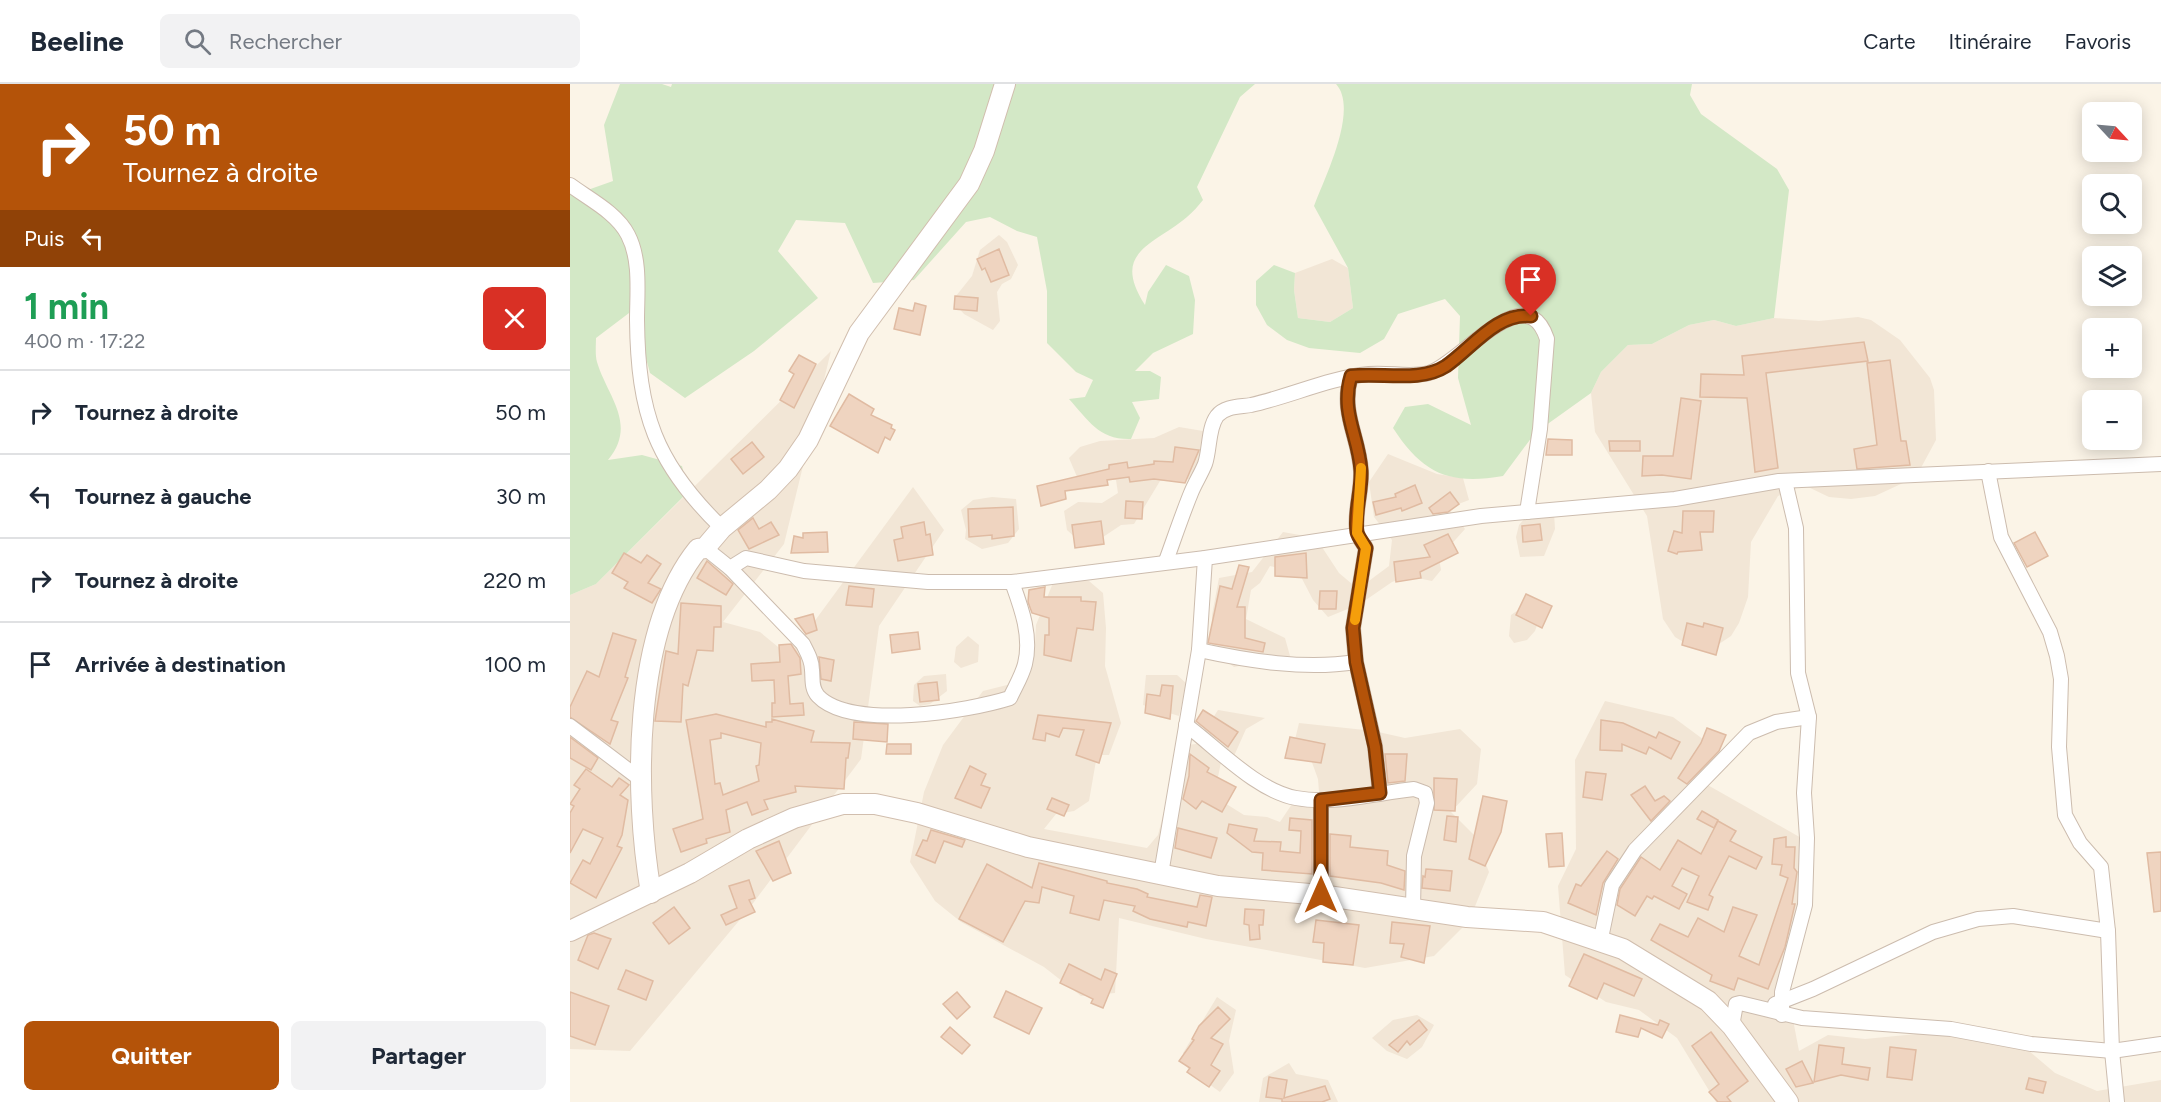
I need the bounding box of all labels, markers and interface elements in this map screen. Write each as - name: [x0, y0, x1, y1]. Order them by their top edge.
- search box: [160, 14, 580, 68]
- text: Beeline: [30, 24, 124, 58]
- icon: search: [181, 25, 214, 58]
- text: Rechercher: [229, 28, 342, 55]
- text: Carte: [1863, 29, 1916, 54]
- text: Itinéraire: [1949, 29, 2032, 54]
- text: Favoris: [2065, 29, 2131, 54]
- north arrow: [2082, 102, 2142, 162]
- map controls: [2082, 102, 2142, 450]
- text: 50 m: [123, 105, 221, 156]
- icon: right: [24, 108, 102, 186]
- text: Tournez à droite: [123, 156, 318, 189]
- button: search: [2082, 174, 2142, 234]
- icon: left: [76, 222, 109, 255]
- text: Puis: [24, 225, 64, 252]
- button: layers: [2082, 246, 2142, 306]
- pin: [1505, 254, 1556, 316]
- icon: arrive: [1514, 263, 1547, 296]
- text: 1 min: [24, 285, 109, 328]
- button: close: [483, 287, 546, 350]
- button: +: [2082, 318, 2142, 378]
- text: 400 m · 17:22: [24, 329, 145, 353]
- button: −: [2082, 390, 2142, 450]
- icon: right: [24, 396, 57, 429]
- text: Tournez à droite: [75, 399, 238, 426]
- text: 50 m: [495, 399, 546, 426]
- icon: left: [24, 480, 57, 513]
- text: Tournez à gauche: [75, 483, 251, 510]
- text: 30 m: [496, 483, 546, 510]
- icon: right: [24, 564, 57, 597]
- text: Tournez à droite: [75, 567, 238, 594]
- text: 220 m: [483, 567, 546, 594]
- icon: arrive: [24, 648, 57, 681]
- text: Arrivée à destination: [75, 651, 286, 678]
- text: 100 m: [485, 651, 546, 678]
- position arrow: [1289, 863, 1353, 927]
- button: Quitter: [24, 1021, 279, 1090]
- button: Partager: [291, 1021, 546, 1090]

